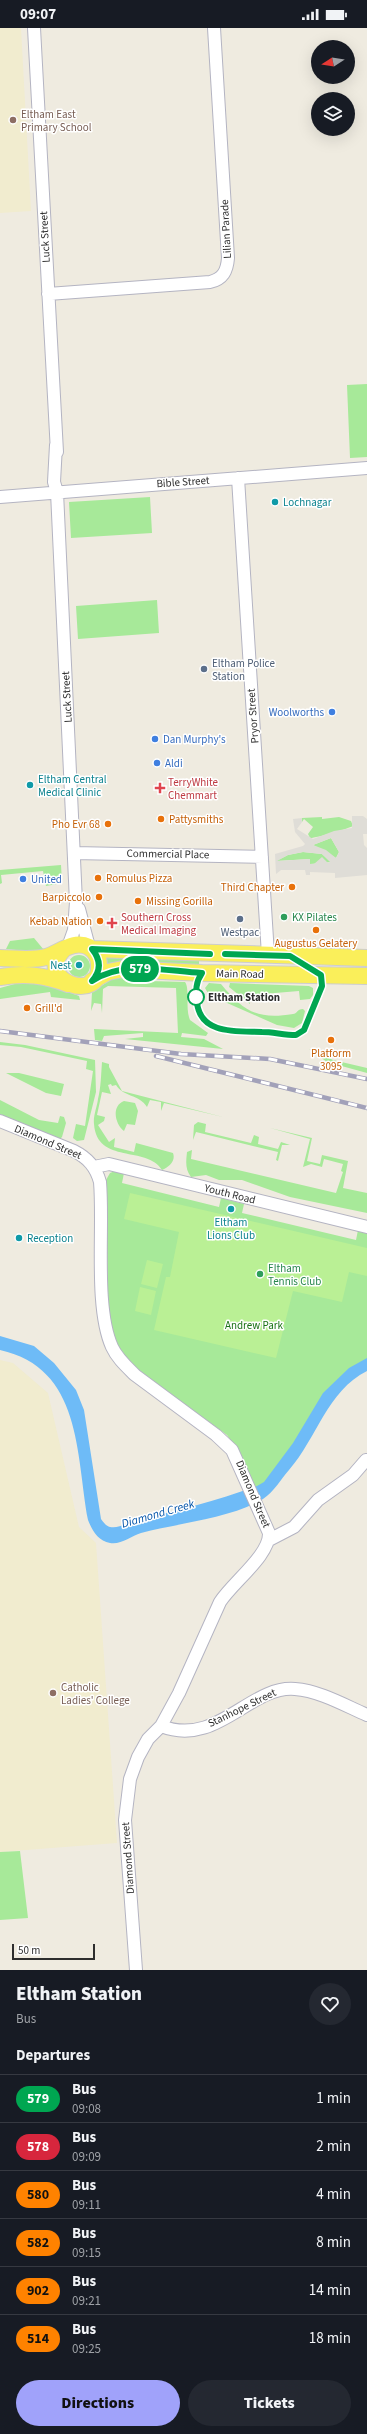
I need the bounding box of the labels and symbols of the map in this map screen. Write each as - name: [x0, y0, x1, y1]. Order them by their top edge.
- north arrow: [311, 40, 355, 84]
- place label: Eltham East Primary School: [21, 107, 92, 135]
- marker: Eltham East Primary School: [8, 115, 18, 125]
- street label: Lilian Parade: [217, 198, 235, 259]
- street label: Luck Street: [36, 211, 54, 263]
- street label: Bible Street: [156, 473, 210, 491]
- place label: Lochnagar: [283, 495, 332, 510]
- marker: Lochnagar: [270, 497, 280, 507]
- place label: Eltham Police Station: [212, 656, 275, 684]
- marker: Eltham Police Station: [199, 664, 209, 674]
- street label: Luck Street: [58, 671, 76, 723]
- street label: Pryor Street: [244, 688, 262, 744]
- place label: Woolworths: [269, 705, 324, 720]
- marker: Woolworths: [327, 707, 337, 717]
- place label: Dan Murphy's: [163, 732, 226, 747]
- marker: Dan Murphy's: [150, 734, 160, 744]
- place label: Aldi: [165, 756, 183, 771]
- marker: Aldi: [152, 758, 162, 768]
- place label: Eltham Central Medical Clinic: [38, 772, 107, 800]
- place label: TerryWhite Chemmart: [168, 775, 219, 803]
- marker: Eltham Central Medical Clinic: [25, 780, 35, 790]
- marker: TerryWhite Chemmart: [155, 783, 165, 793]
- place label: Pattysmiths: [169, 812, 224, 827]
- marker: Pattysmiths: [156, 814, 166, 824]
- place label: Pho Evr 68: [52, 817, 101, 832]
- marker: Pho Evr 68: [103, 819, 113, 829]
- street label: Commercial Place: [127, 846, 210, 862]
- place label: Romulus Pizza: [106, 871, 172, 886]
- place label: United: [31, 872, 62, 887]
- marker: Romulus Pizza: [93, 873, 103, 883]
- marker: United: [18, 874, 28, 884]
- place label: Third Chapter: [221, 880, 284, 895]
- marker: Third Chapter: [287, 882, 297, 892]
- place label: Barpiccolo: [42, 890, 91, 905]
- marker: Barpiccolo: [94, 892, 104, 902]
- place label: Missing Gorilla: [146, 894, 213, 909]
- marker: Missing Gorilla: [133, 896, 143, 906]
- place label: Southern Cross Medical Imaging: [121, 910, 197, 938]
- place label: KX Pilates: [292, 910, 337, 925]
- marker: KX Pilates: [279, 912, 289, 922]
- place label: Kebab Nation: [30, 914, 92, 929]
- marker: Westpac: [235, 914, 245, 924]
- marker: Kebab Nation: [95, 916, 105, 926]
- marker: Southern Cross Medical Imaging: [106, 917, 118, 929]
- place label: Westpac: [221, 925, 259, 940]
- marker: Augustus Gelatery: [311, 925, 321, 935]
- place label: Augustus Gelatery: [274, 936, 358, 951]
- line badge: 579: [117, 956, 163, 982]
- place label: Nest: [50, 958, 71, 973]
- marker: Nest: [74, 960, 84, 970]
- street label: Main Road: [216, 966, 264, 982]
- marker: Eltham Station: [187, 988, 205, 1006]
- place label: Eltham Station: [208, 990, 280, 1005]
- place label: Grill'd: [35, 1001, 62, 1016]
- marker: Grill'd: [22, 1003, 32, 1013]
- marker: Platform 3095: [326, 1035, 336, 1045]
- place label: Platform 3095: [311, 1046, 351, 1074]
- street label: Diamond Street: [12, 1121, 84, 1163]
- street label: Youth Road: [202, 1180, 257, 1208]
- marker: Eltham Lions Club: [226, 1204, 236, 1214]
- place label: Eltham Lions Club: [207, 1215, 255, 1243]
- place label: Reception: [27, 1231, 73, 1246]
- marker: Reception: [14, 1233, 24, 1243]
- place label: Eltham Tennis Club: [268, 1261, 321, 1289]
- marker: Eltham Tennis Club: [255, 1269, 265, 1279]
- park label: Andrew Park: [225, 1318, 284, 1333]
- street label: Diamond Street: [232, 1458, 274, 1530]
- water label: Diamond Creek: [120, 1495, 197, 1533]
- place label: Catholic Ladies' College: [61, 1680, 130, 1708]
- street label: Stanhope Street: [205, 1685, 279, 1731]
- marker: Catholic Ladies' College: [48, 1688, 58, 1698]
- street label: Diamond Street: [118, 1821, 138, 1894]
- scale bar: [12, 1942, 95, 1961]

